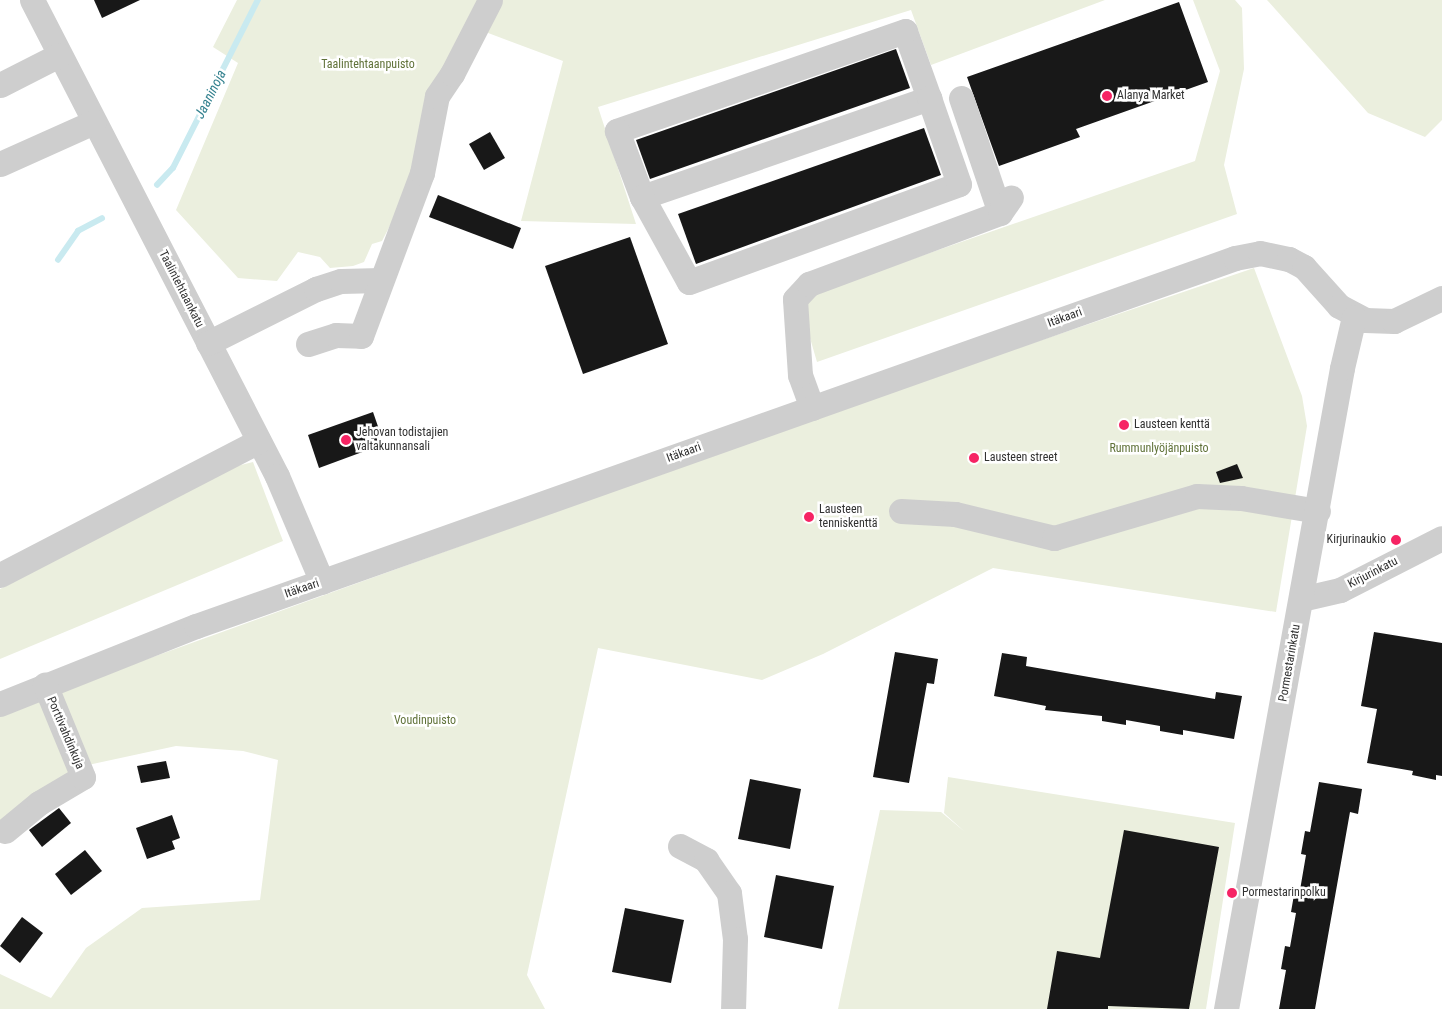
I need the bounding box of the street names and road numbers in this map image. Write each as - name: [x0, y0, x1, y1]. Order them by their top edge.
- street label: Taalintehtaankatu: [155, 248, 207, 330]
- street label: Itäkaari: [1046, 305, 1084, 331]
- street label: Itäkaari: [665, 440, 703, 466]
- street label: Kirjurinkatu: [1346, 554, 1400, 592]
- street label: Itäkaari: [283, 576, 321, 602]
- street label: Pormestarinkatu: [1276, 623, 1304, 703]
- street label: Porttivahdinkuja: [43, 695, 87, 771]

